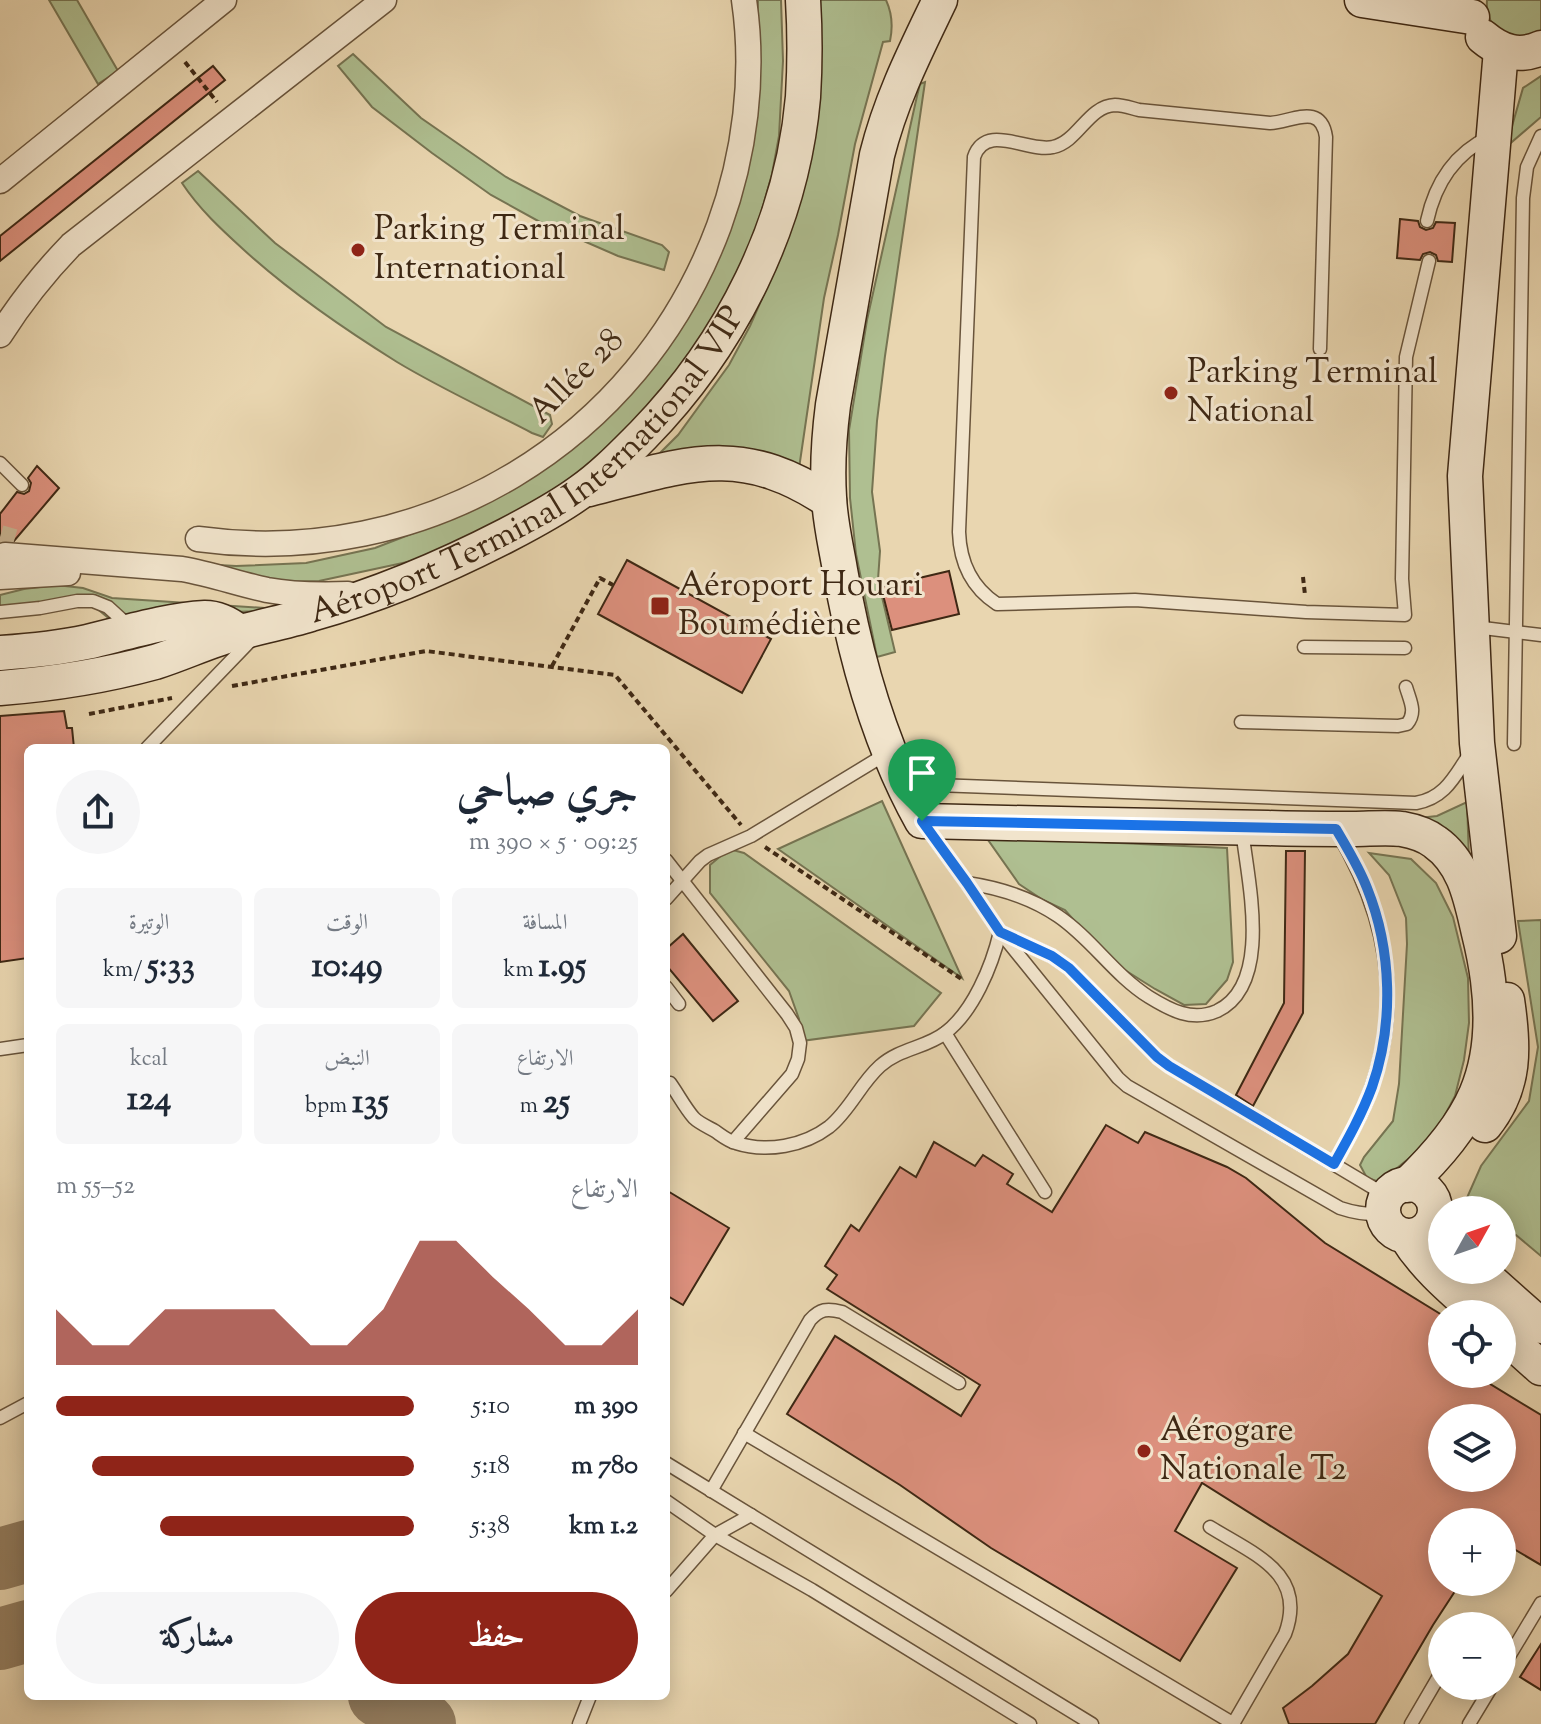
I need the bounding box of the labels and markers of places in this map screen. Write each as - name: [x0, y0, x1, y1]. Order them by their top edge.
- place label: Parking Terminal International: [374, 206, 625, 294]
- marker: Parking Terminal International: [349, 241, 367, 259]
- place label: Parking Terminal National: [1187, 349, 1438, 437]
- marker: Parking Terminal National: [1162, 384, 1180, 402]
- place label: Aéroport Houari Boumédiène: [678, 562, 923, 650]
- marker: Aéroport Houari Boumédiène: [649, 595, 671, 617]
- pin: [888, 739, 956, 821]
- place label: Aérogare Nationale T2: [1160, 1407, 1347, 1495]
- marker: Aérogare Nationale T2: [1135, 1442, 1153, 1460]

